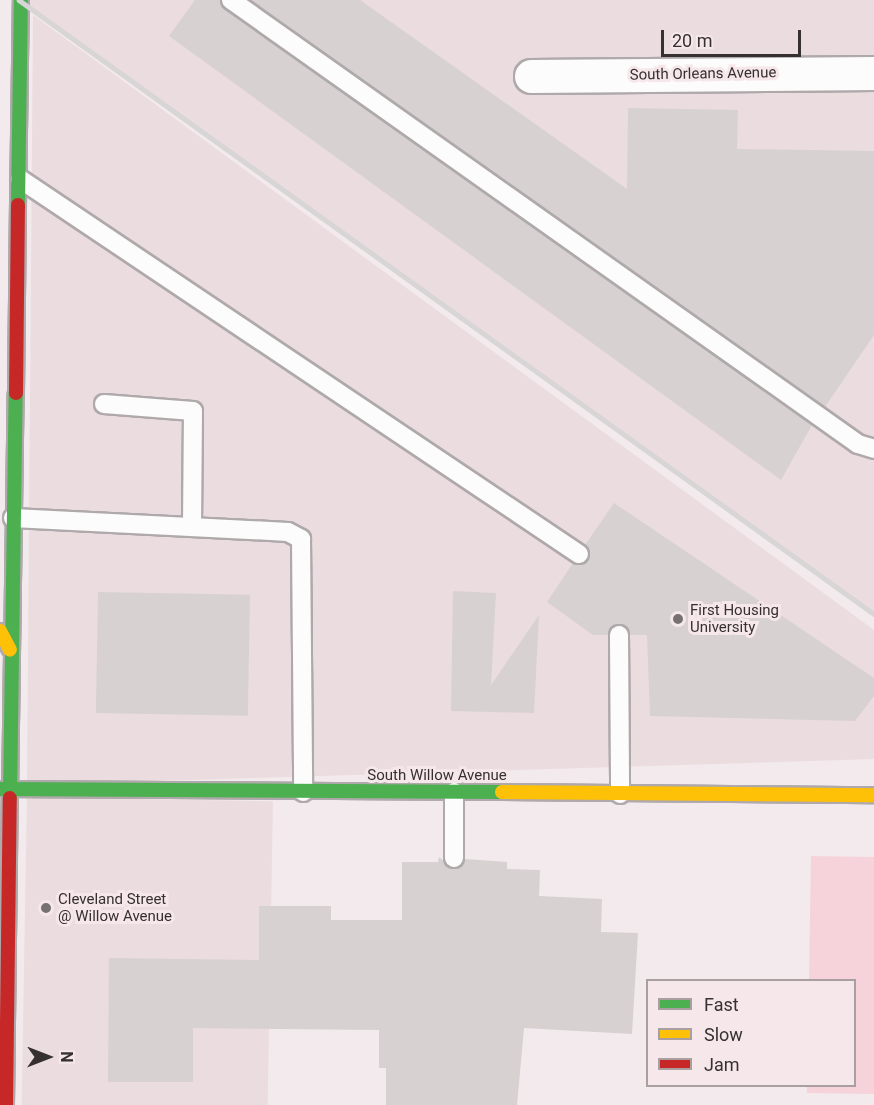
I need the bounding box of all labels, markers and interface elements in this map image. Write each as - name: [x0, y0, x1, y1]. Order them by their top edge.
- scale bar: [664, 18, 804, 56]
- text: 20 m: [672, 30, 712, 51]
- street label: South Orleans Avenue: [630, 64, 776, 84]
- place label: First Housing University: [690, 601, 779, 636]
- marker: First Housing University: [671, 612, 685, 626]
- street label: South Willow Avenue: [367, 767, 507, 785]
- place label: Cleveland Street @ Willow Avenue: [58, 890, 172, 925]
- marker: Cleveland Street @ Willow Avenue: [39, 901, 53, 915]
- legend: [646, 979, 856, 1087]
- text: Fast: [704, 994, 739, 1015]
- text: Slow: [704, 1024, 743, 1045]
- north arrow: [18, 1027, 78, 1087]
- text: N: [57, 1051, 76, 1063]
- text: Jam: [704, 1054, 740, 1075]

